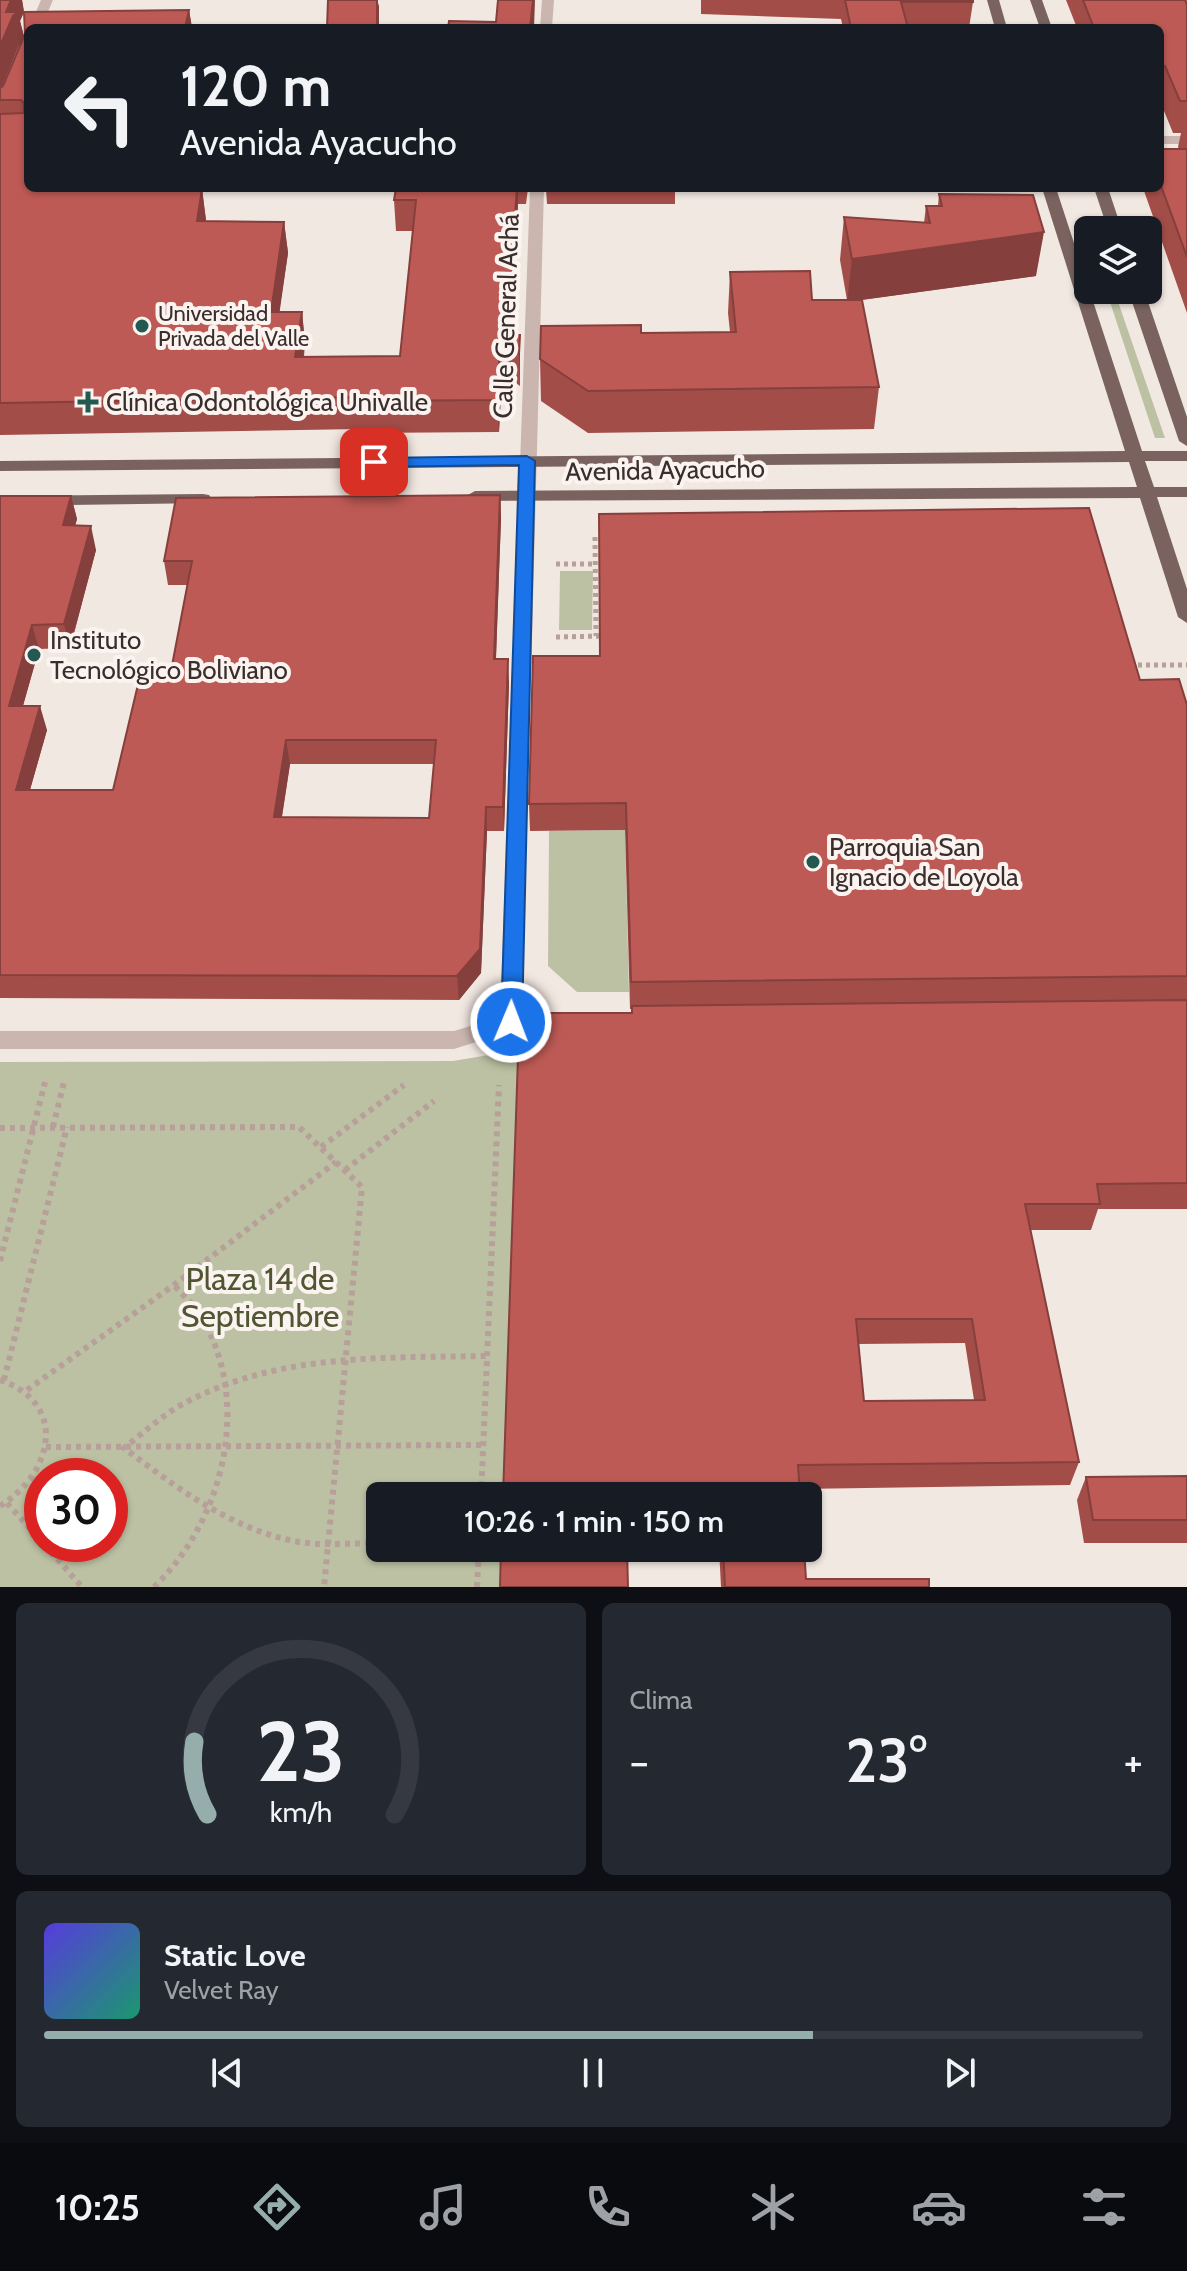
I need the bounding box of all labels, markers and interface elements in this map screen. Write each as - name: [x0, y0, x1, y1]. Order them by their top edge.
- text: 120 m: [180, 52, 331, 120]
- icon: left: [48, 56, 152, 160]
- text: Avenida Ayacucho: [180, 120, 457, 164]
- street label: Calle General Achá: [486, 213, 526, 419]
- map controls: [1074, 216, 1162, 304]
- button: layers: [1074, 216, 1162, 304]
- place label: Universidad Privada del Valle: [158, 300, 309, 352]
- marker: Universidad Privada del Valle: [133, 317, 151, 335]
- place label: Clínica Odontológica Univalle: [106, 386, 428, 418]
- marker: Clínica Odontológica Univalle: [77, 391, 99, 413]
- pin: [340, 428, 408, 496]
- icon: arrive: [352, 440, 396, 484]
- street label: Avenida Ayacucho: [565, 452, 765, 488]
- place label: Instituto Tecnológico Boliviano: [50, 624, 288, 686]
- marker: Instituto Tecnológico Boliviano: [25, 646, 43, 664]
- place label: Parroquia San Ignacio de Loyola: [829, 831, 1019, 893]
- marker: Parroquia San Ignacio de Loyola: [804, 853, 822, 871]
- position arrow: [469, 980, 553, 1064]
- park label: Plaza 14 de Septiembre: [181, 1259, 339, 1335]
- speed limit sign: 30: [24, 1458, 128, 1562]
- text: 10:26 · 1 min · 150 m: [464, 1503, 724, 1540]
- text: Clima: [630, 1684, 692, 1716]
- text: 23: [256, 1701, 345, 1802]
- text: 23°: [846, 1724, 927, 1797]
- text: −: [630, 1735, 649, 1788]
- text: +: [1124, 1735, 1143, 1788]
- text: km/h: [269, 1794, 332, 1829]
- text: Static Love: [164, 1937, 306, 1974]
- text: Velvet Ray: [164, 1974, 279, 2006]
- icon: previous: [205, 2051, 249, 2095]
- icon: pause: [571, 2051, 615, 2095]
- icon: next: [938, 2051, 982, 2095]
- icon: directions: [249, 2179, 305, 2235]
- icon: music: [415, 2179, 471, 2235]
- icon: phone: [580, 2179, 636, 2235]
- icon: climate: [745, 2179, 801, 2235]
- icon: car: [911, 2179, 967, 2235]
- icon: filters: [1076, 2179, 1132, 2235]
- text: 10:25: [55, 2185, 140, 2229]

